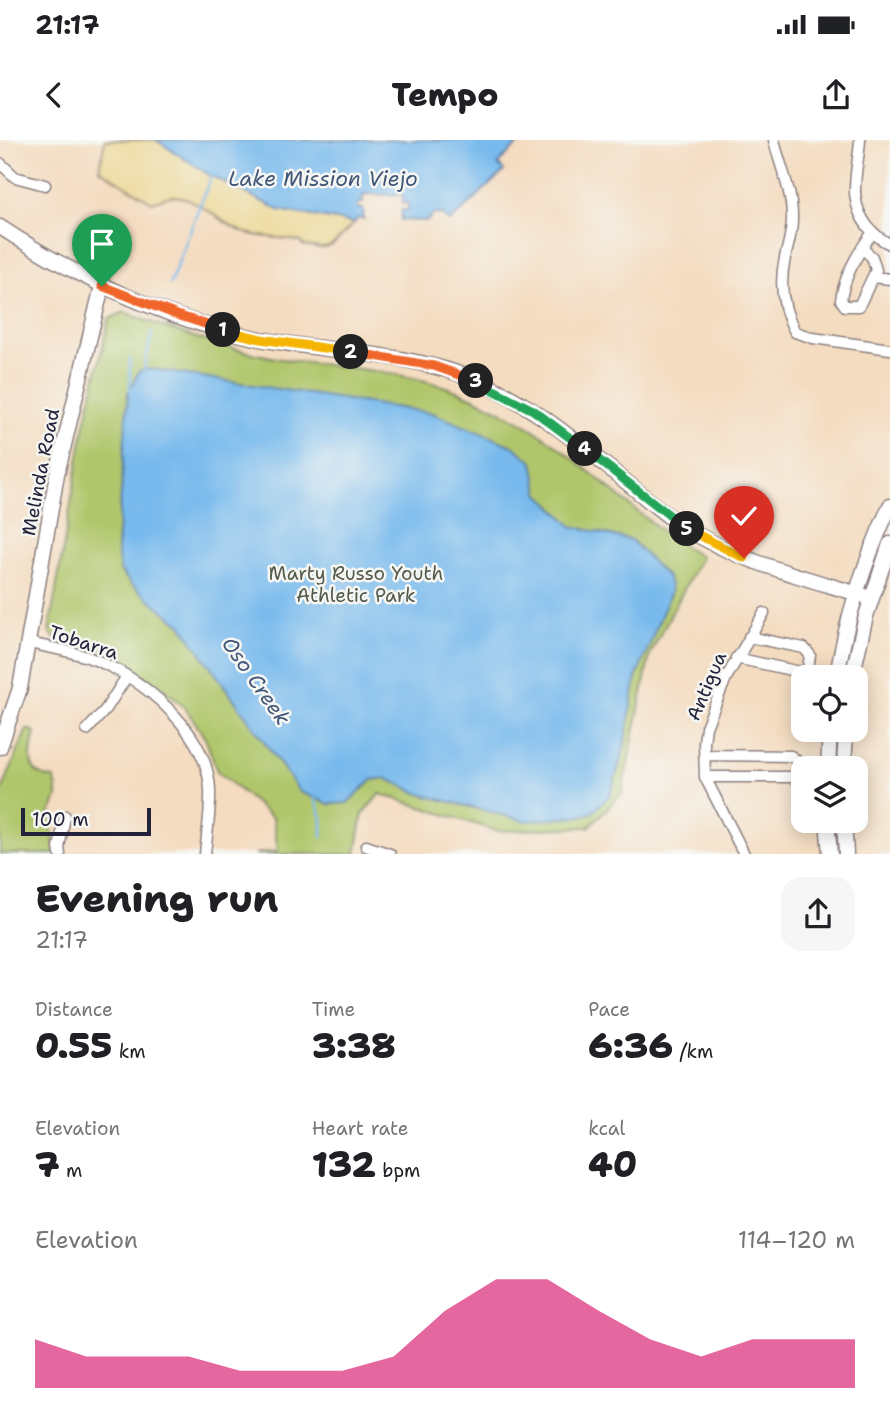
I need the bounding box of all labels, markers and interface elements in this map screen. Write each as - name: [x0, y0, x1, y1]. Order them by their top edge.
- text: 21:17: [35, 7, 100, 42]
- text: Tempo: [392, 73, 498, 116]
- icon: back: [35, 76, 73, 114]
- icon: share: [817, 76, 855, 114]
- water label: Lake Mission Viejo: [228, 165, 418, 193]
- pin: [72, 214, 132, 286]
- icon: arrive: [83, 225, 121, 263]
- pin: 1: [206, 312, 241, 348]
- text: 1: [218, 317, 227, 342]
- pin: 2: [334, 334, 368, 370]
- text: 2: [344, 339, 357, 364]
- pin: 3: [458, 364, 494, 398]
- text: 3: [469, 368, 482, 393]
- street label: Melinda Road: [16, 406, 65, 538]
- pin: 4: [568, 432, 602, 466]
- text: 4: [578, 436, 591, 461]
- pin: [714, 486, 774, 558]
- icon: check: [725, 497, 763, 535]
- pin: 5: [670, 512, 704, 546]
- text: 5: [681, 516, 692, 541]
- park label: Marty Russo Youth Athletic Park: [269, 561, 443, 608]
- street label: Tobarra: [46, 620, 122, 665]
- water label: Oso Creek: [215, 631, 297, 731]
- street label: Antigua: [681, 648, 732, 724]
- map controls: [791, 665, 868, 833]
- button: locate: [791, 665, 868, 742]
- button: layers: [791, 756, 868, 833]
- scale bar: [21, 805, 150, 837]
- text: 100 m: [32, 807, 89, 832]
- text: Evening run: [35, 873, 278, 924]
- button: share: [781, 877, 855, 951]
- text: 21:17: [35, 925, 88, 955]
- text: Distance: [35, 997, 113, 1022]
- text: Time: [312, 997, 355, 1022]
- text: Pace: [588, 997, 630, 1022]
- text: 0.55: [35, 1022, 112, 1069]
- text: 3:38: [312, 1022, 396, 1069]
- text: 6:36: [588, 1022, 673, 1069]
- text: km: [112, 1039, 146, 1064]
- text: /km: [673, 1039, 713, 1064]
- text: Elevation: [35, 1116, 120, 1141]
- text: Heart rate: [312, 1116, 408, 1141]
- text: kcal: [588, 1116, 625, 1141]
- text: 7: [35, 1141, 60, 1188]
- text: 132: [312, 1141, 376, 1188]
- text: 40: [588, 1141, 637, 1188]
- text: m: [60, 1158, 82, 1183]
- text: bpm: [376, 1158, 420, 1183]
- text: Elevation: [35, 1225, 138, 1255]
- text: 114–120 m: [738, 1225, 855, 1255]

